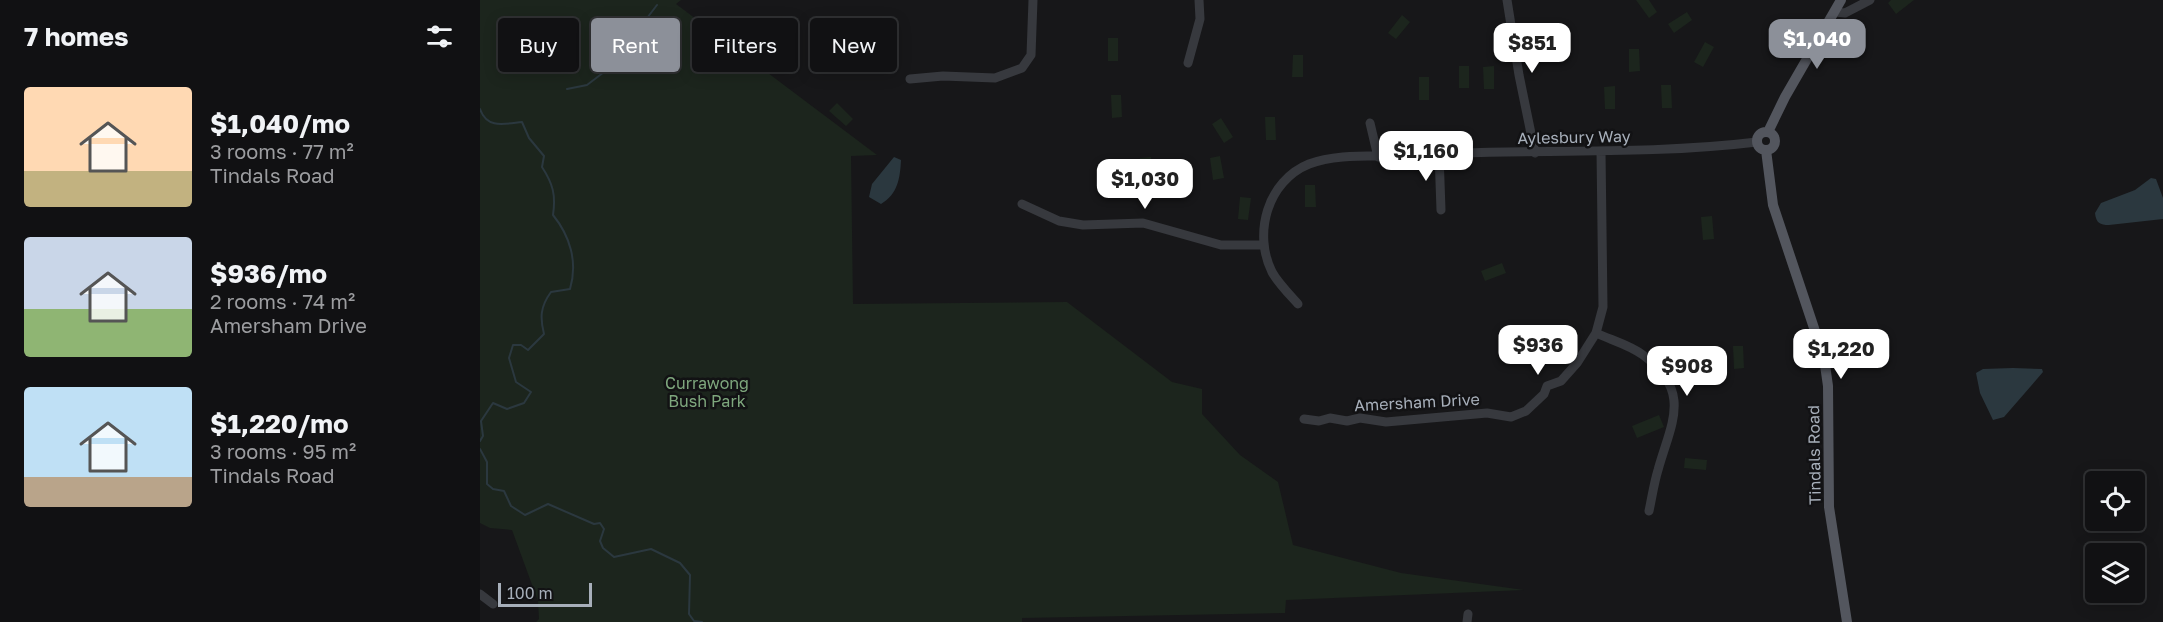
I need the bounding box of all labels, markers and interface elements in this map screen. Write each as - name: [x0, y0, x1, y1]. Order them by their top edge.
- chip: Buy: [498, 18, 579, 72]
- chip: Rent: [591, 18, 680, 72]
- chip: Filters: [692, 18, 798, 72]
- chip: New: [810, 18, 897, 72]
- pin: $1,040: [1768, 19, 1866, 70]
- icon: filters: [423, 20, 456, 53]
- text: 7 homes: [24, 21, 129, 52]
- pin: $851: [1496, 23, 1568, 74]
- text: $1,040: [1783, 26, 1851, 50]
- text: $851: [1508, 30, 1556, 54]
- text: $1,040/mo: [210, 108, 350, 139]
- icon: home: [72, 111, 144, 183]
- street label: Aylesbury Way: [1517, 126, 1631, 148]
- pin: $1,160: [1377, 131, 1475, 182]
- text: $1,160: [1393, 138, 1459, 162]
- text: 3 rooms · 77 m²: [210, 139, 354, 163]
- pin: $1,030: [1096, 159, 1194, 210]
- text: Tindals Road: [210, 163, 335, 187]
- text: $1,030: [1111, 166, 1179, 190]
- text: $936/mo: [210, 258, 327, 289]
- icon: home: [72, 261, 144, 333]
- text: 2 rooms · 74 m²: [210, 289, 355, 313]
- text: Amersham Drive: [210, 313, 367, 337]
- pin: $936: [1502, 325, 1574, 376]
- pin: $1,220: [1792, 329, 1890, 380]
- text: $936: [1513, 332, 1564, 356]
- text: $1,220: [1807, 336, 1875, 360]
- pin: $908: [1651, 346, 1723, 397]
- text: $908: [1661, 353, 1713, 377]
- park label: Currawong Bush Park: [665, 373, 749, 411]
- street label: Amersham Drive: [1354, 389, 1480, 415]
- street label: Tindals Road: [1803, 405, 1825, 505]
- text: $1,220/mo: [210, 408, 349, 439]
- icon: home: [72, 411, 144, 483]
- text: 3 rooms · 95 m²: [210, 439, 356, 463]
- text: Tindals Road: [210, 463, 335, 487]
- map controls: [2085, 471, 2145, 603]
- button: locate: [2085, 471, 2145, 531]
- button: layers: [2085, 543, 2145, 603]
- scale bar: [498, 580, 592, 608]
- text: 100 m: [507, 583, 553, 603]

